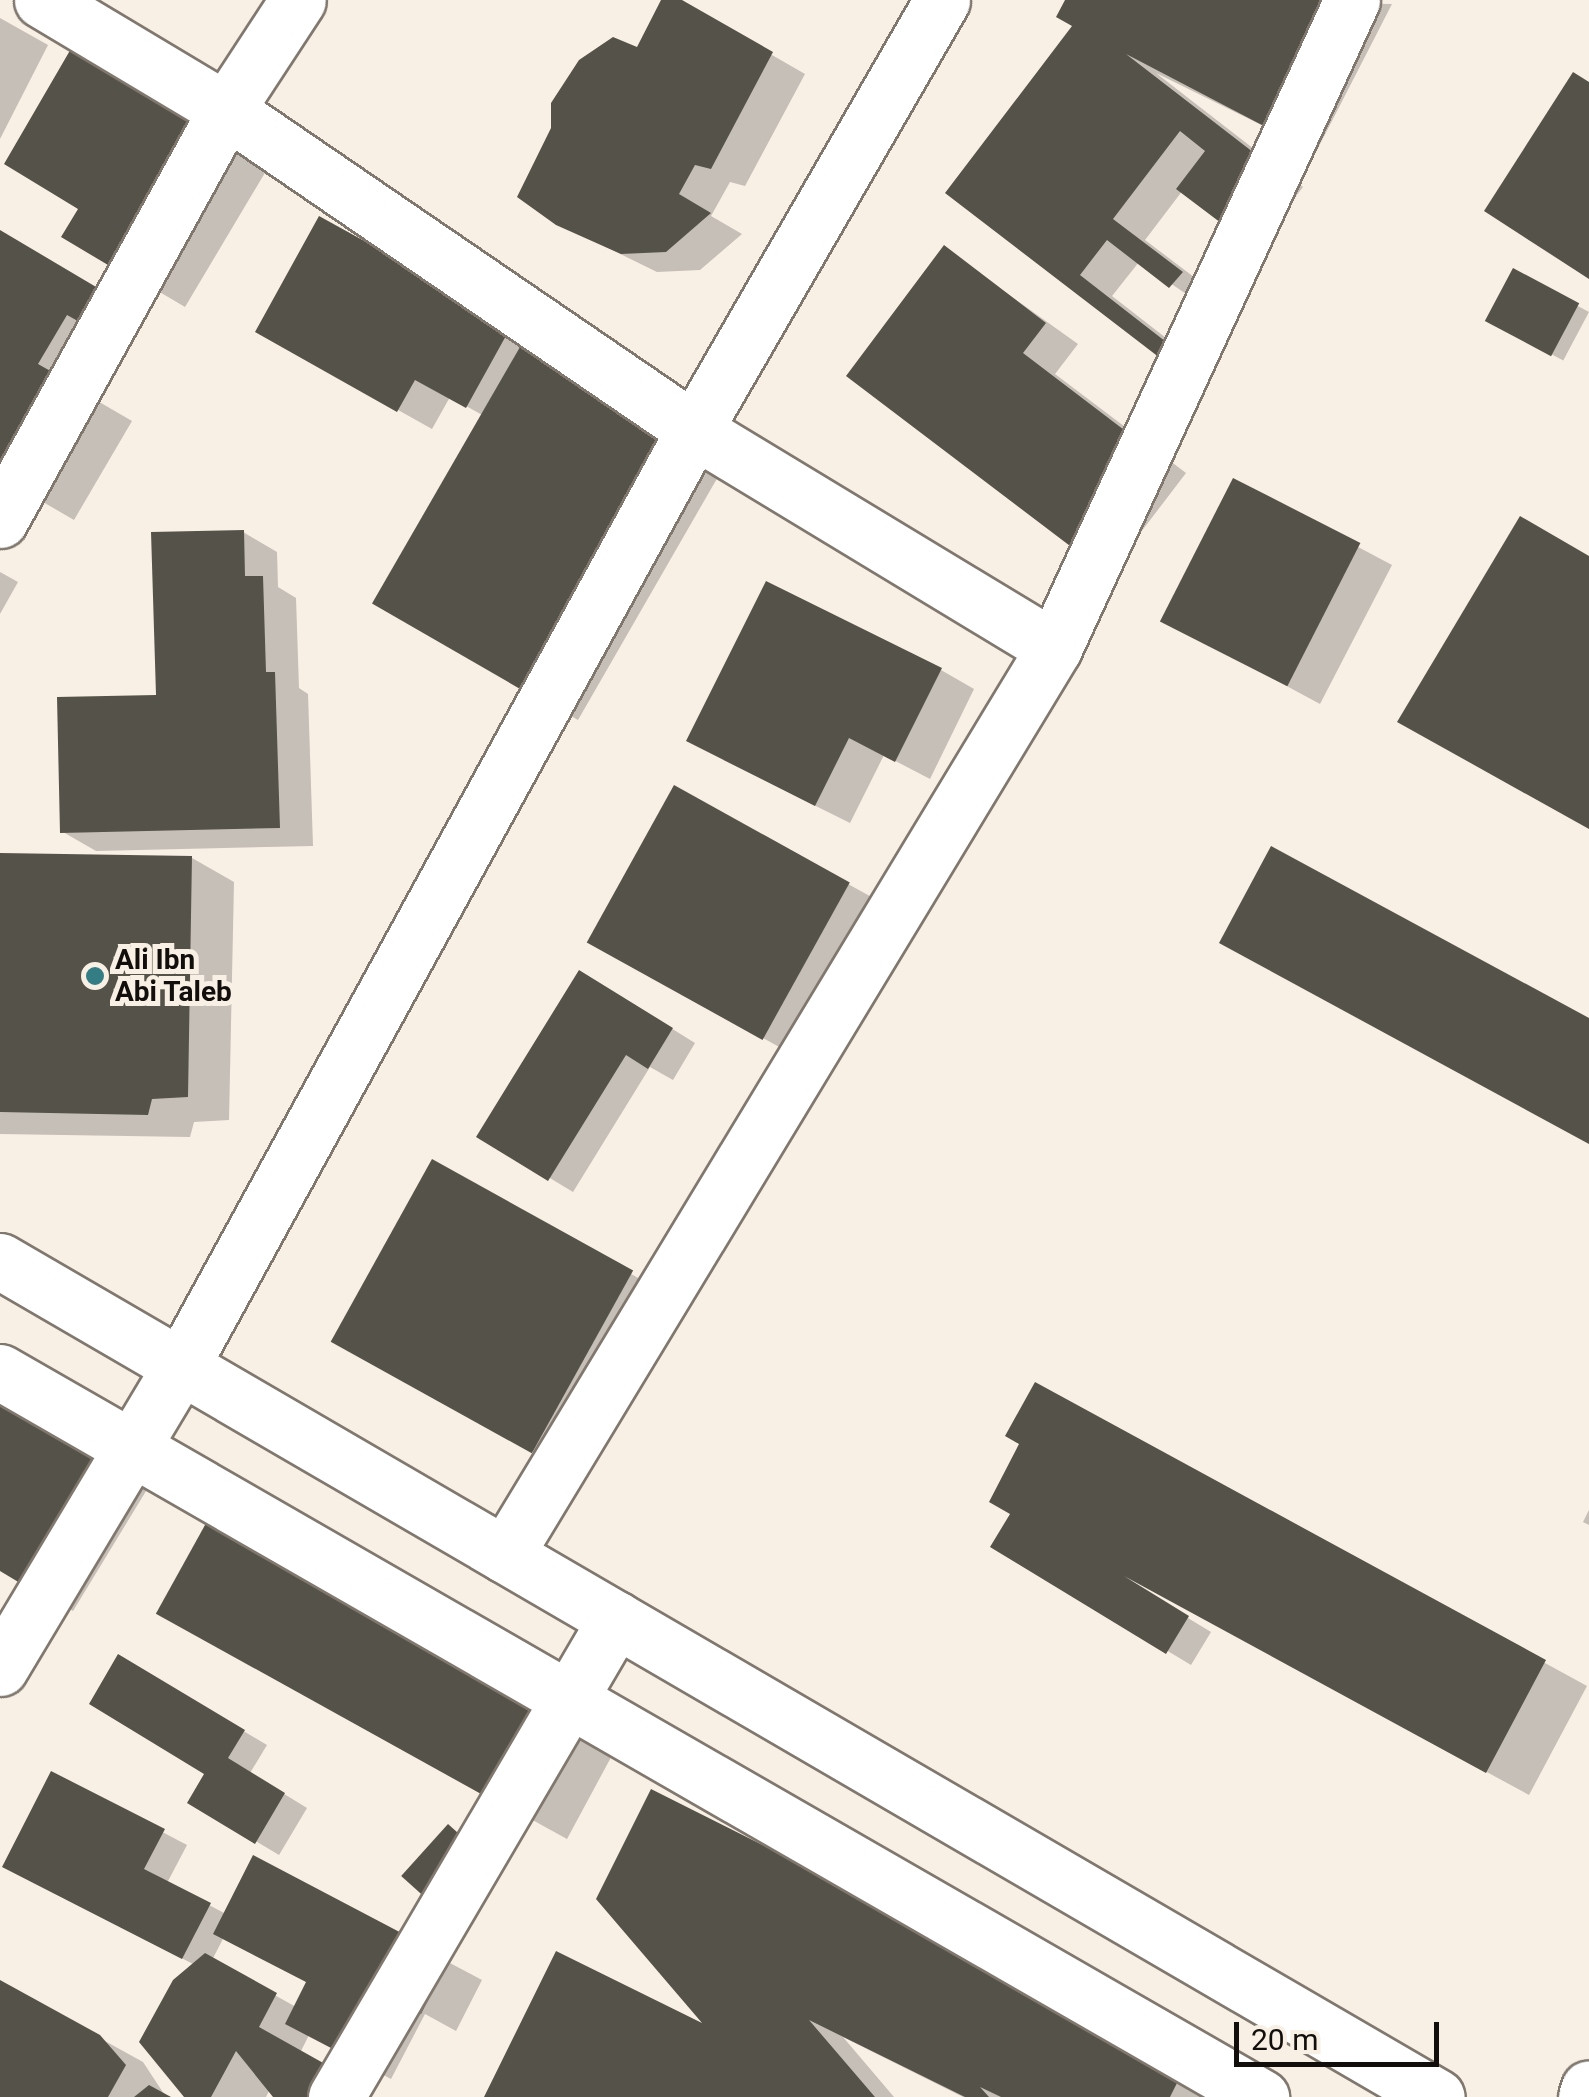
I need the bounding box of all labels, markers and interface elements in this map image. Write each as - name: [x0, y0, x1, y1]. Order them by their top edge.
- place label: Ali Ibn Abi Taleb: [115, 943, 232, 1009]
- marker: Ali Ibn Abi Taleb: [84, 965, 106, 987]
- scale bar: [1239, 2002, 1444, 2064]
- text: 20 m: [1251, 2022, 1318, 2057]

